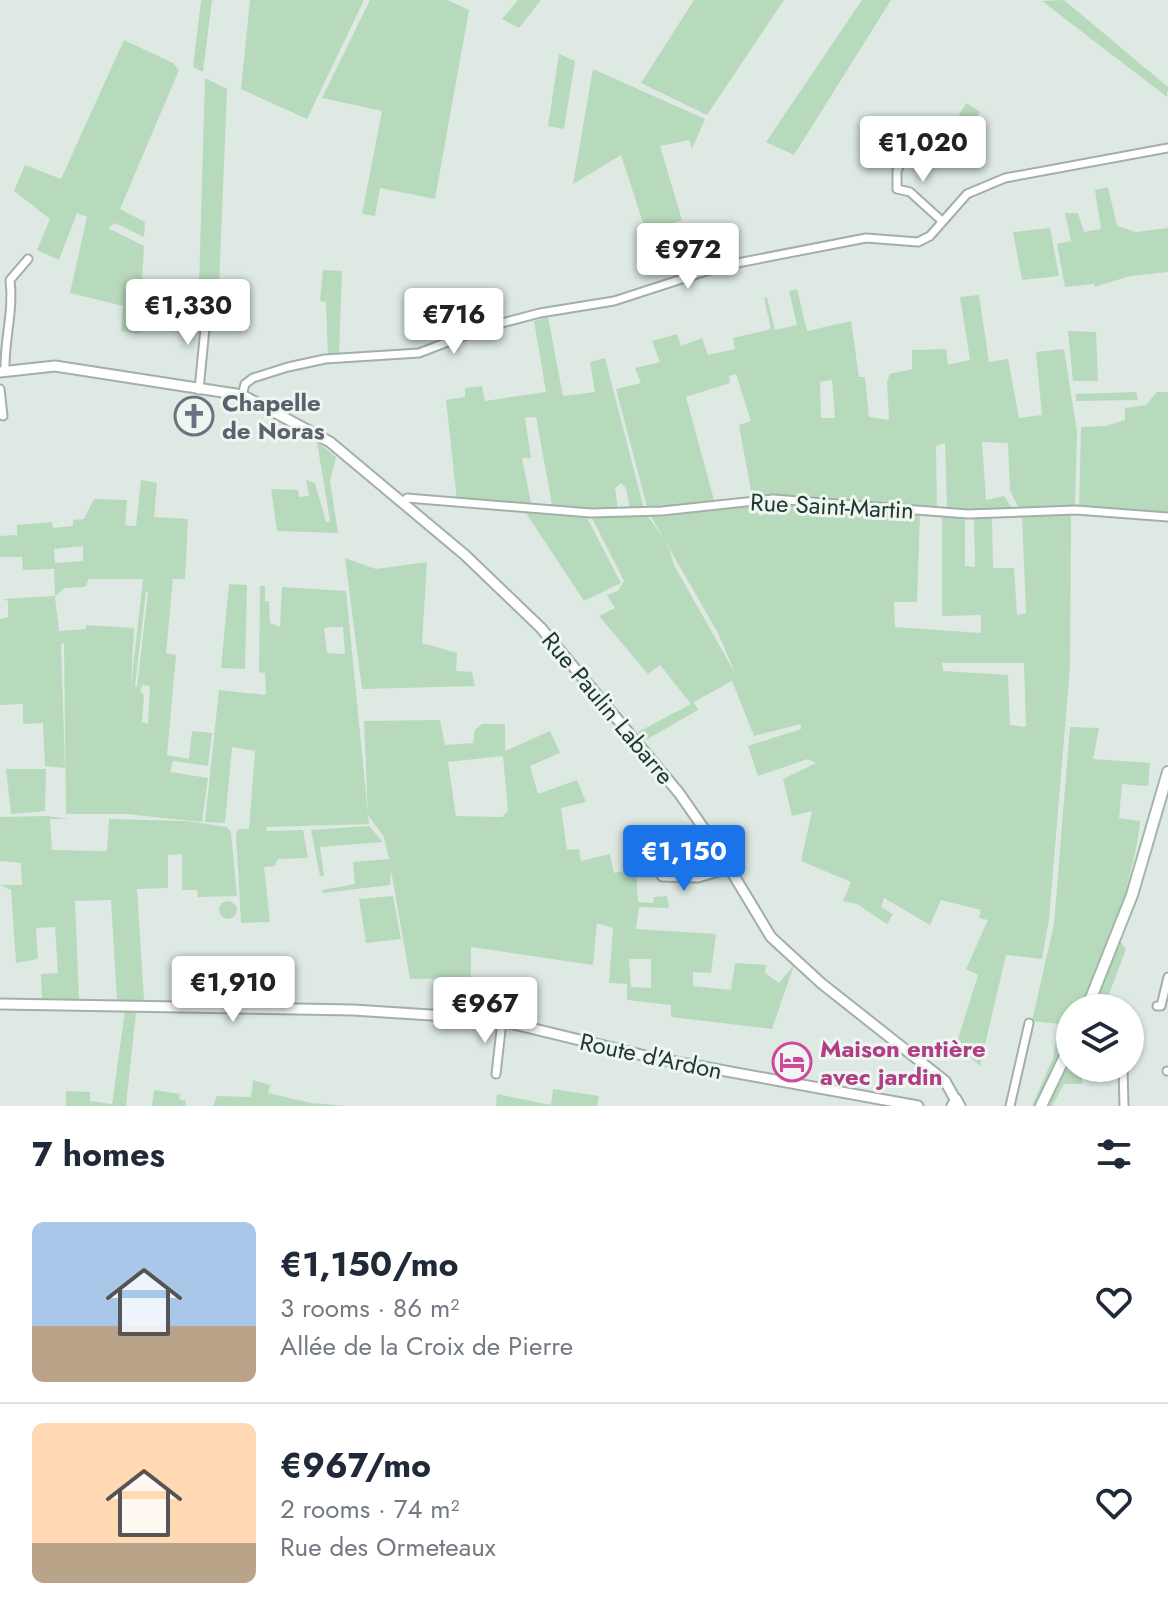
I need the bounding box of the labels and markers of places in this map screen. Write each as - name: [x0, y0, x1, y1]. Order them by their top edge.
- pin: €1,020: [858, 116, 988, 184]
- pin: €972: [641, 223, 735, 291]
- pin: €1,330: [123, 279, 253, 347]
- pin: €716: [407, 288, 501, 356]
- place label: Chapelle de Noras: [222, 385, 325, 448]
- church icon: Chapelle de Noras: [173, 395, 215, 437]
- pin: €1,150: [619, 825, 749, 893]
- pin: €1,910: [168, 956, 298, 1024]
- pin: €967: [438, 977, 532, 1045]
- place label: Maison entière avec jardin: [820, 1031, 986, 1094]
- hotel icon: Maison entière avec jardin: [771, 1041, 813, 1083]

